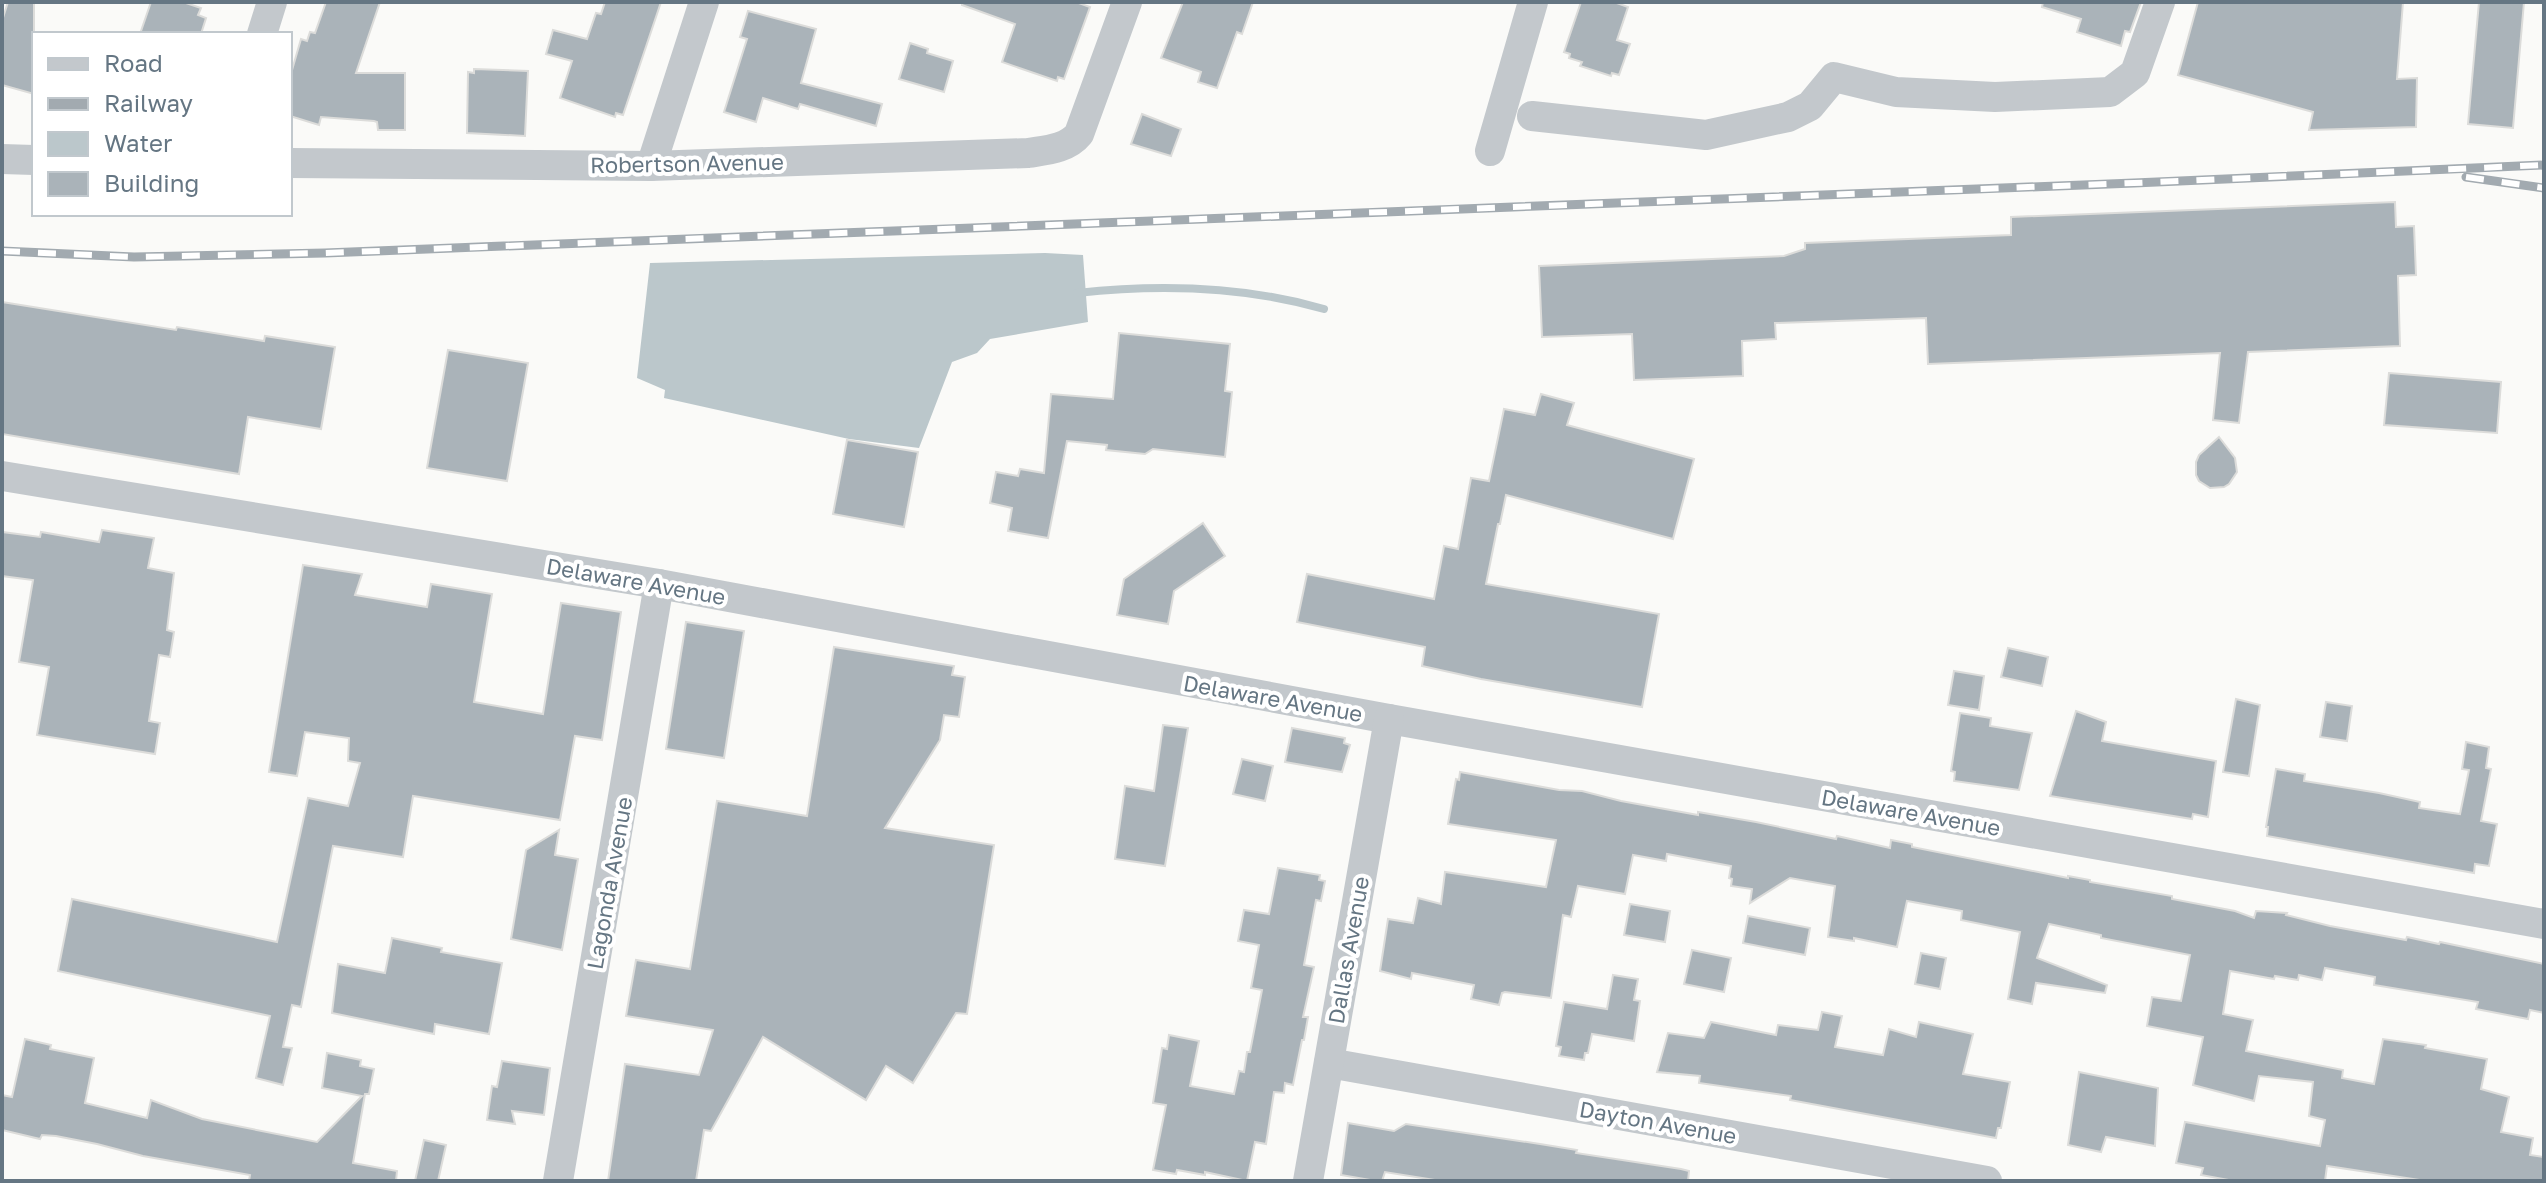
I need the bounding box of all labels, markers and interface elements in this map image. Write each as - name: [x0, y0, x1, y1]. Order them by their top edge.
- legend: [32, 32, 292, 216]
- text: Road: [104, 48, 163, 77]
- text: Railway: [104, 88, 193, 117]
- text: Water: [104, 128, 172, 157]
- street label: Robertson Avenue: [590, 148, 784, 178]
- text: Building: [104, 168, 199, 197]
- street label: Delaware Avenue: [544, 552, 728, 610]
- street label: Delaware Avenue: [1181, 669, 1365, 727]
- street label: Delaware Avenue: [1819, 783, 2003, 841]
- street label: Lagonda Avenue: [581, 795, 637, 971]
- street label: Dallas Avenue: [1322, 874, 1374, 1026]
- street label: Dayton Avenue: [1577, 1095, 1739, 1149]

